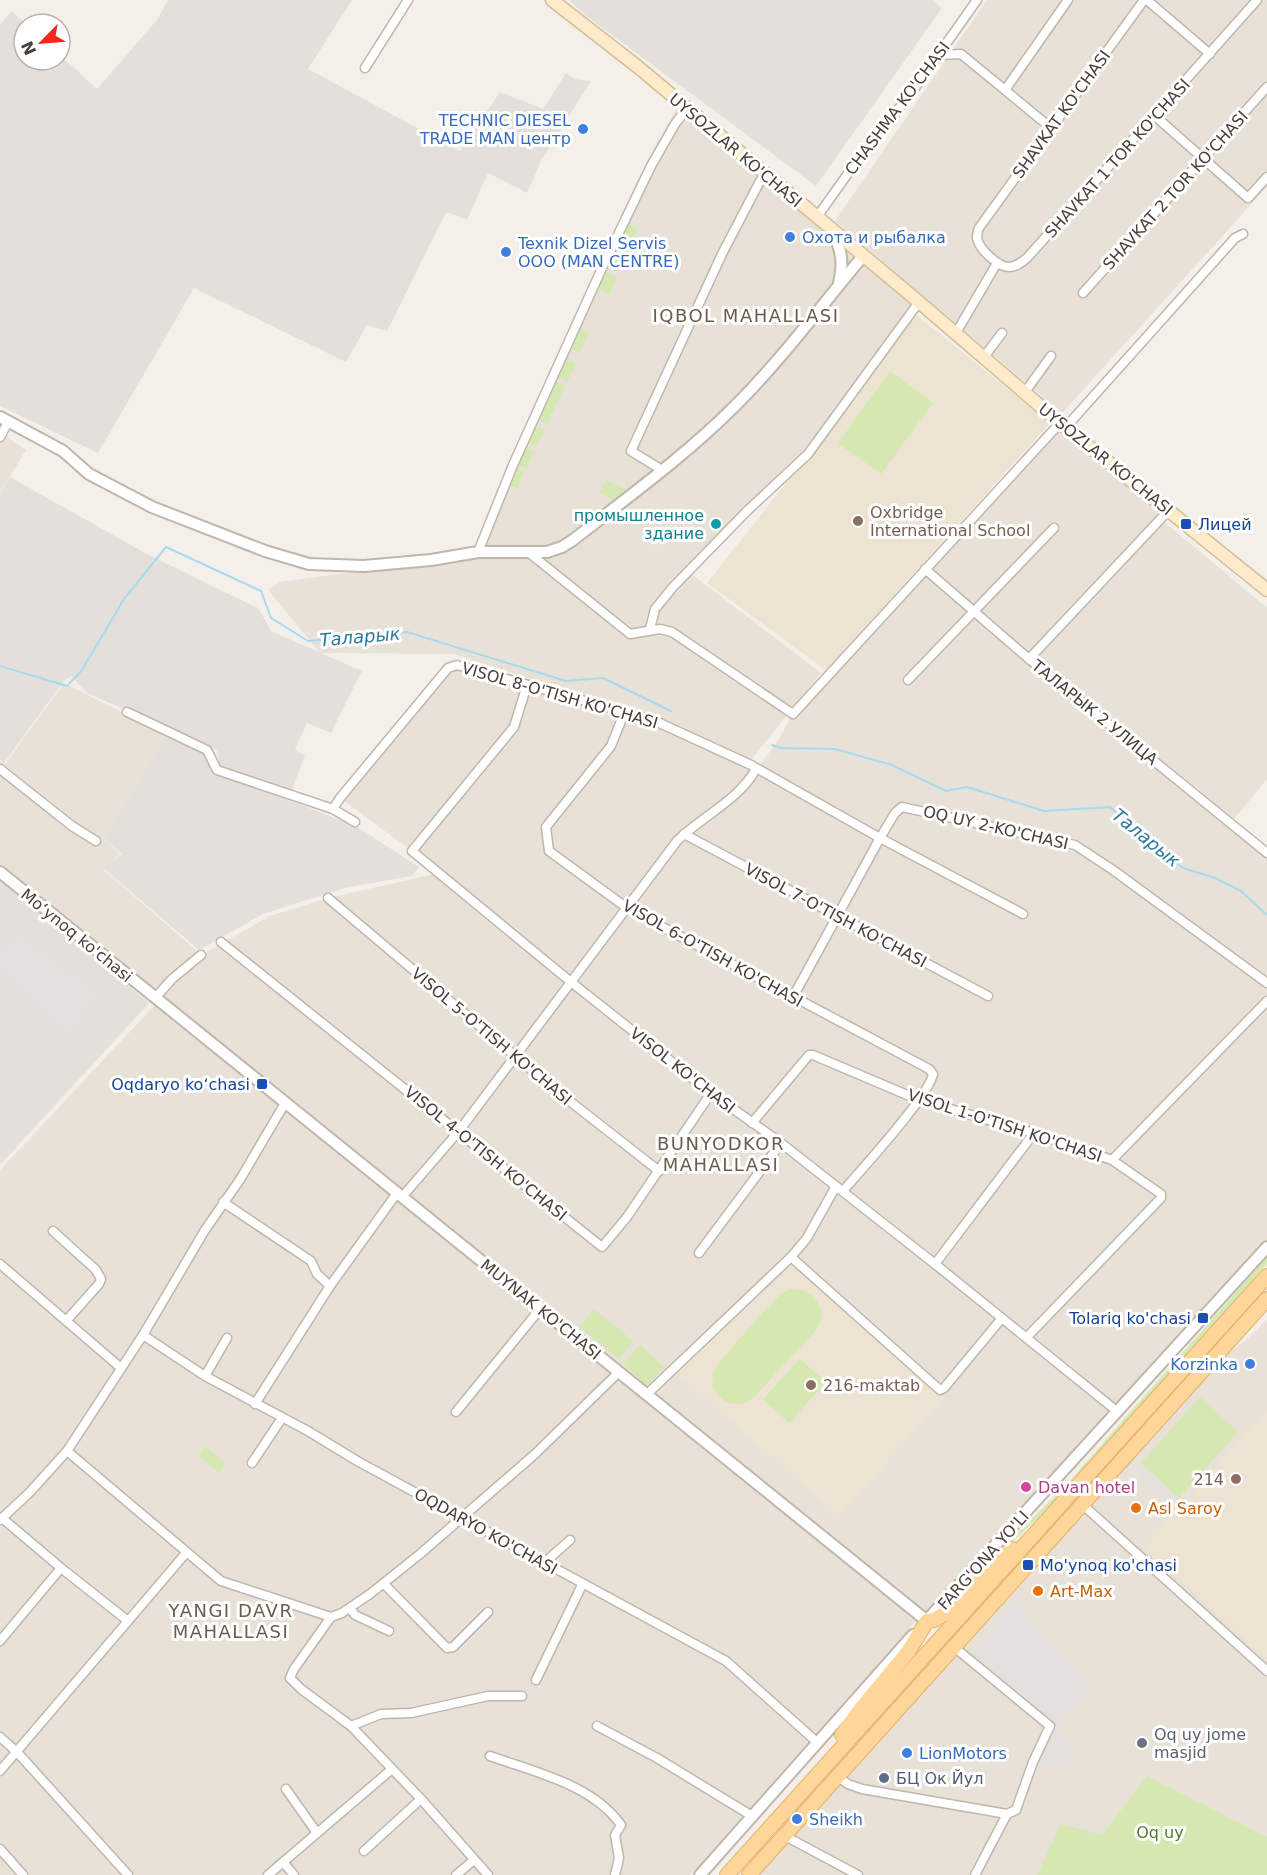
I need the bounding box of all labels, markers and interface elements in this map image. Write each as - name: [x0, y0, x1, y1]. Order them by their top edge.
- north arrow: [12, 12, 72, 72]
- text: N: [17, 38, 40, 58]
- street label: CHASHMA KO'CHASI: [841, 38, 954, 179]
- street label: SHAVKAT KO'CHASI: [1009, 47, 1114, 182]
- street label: SHAVKAT 1 TOR KO'CHASI: [1041, 75, 1194, 242]
- street label: UYSOZLAR KO'CHASI: [666, 89, 806, 211]
- street label: SHAVKAT 2 TOR KO'CHASI: [1099, 107, 1252, 274]
- place label: TECHNIC DIESEL TRADE MAN центр: [419, 111, 571, 148]
- marker: TECHNIC DIESEL TRADE MAN центр: [576, 122, 590, 136]
- place label: Охота и рыбалка: [802, 228, 946, 247]
- marker: Охота и рыбалка: [783, 230, 797, 244]
- place label: Texnik Dizel Servis OOO (MAN CENTRE): [517, 234, 679, 271]
- marker: Texnik Dizel Servis OOO (MAN CENTRE): [499, 245, 513, 259]
- district label: IQBOL MAHALLASI: [652, 305, 840, 326]
- street label: UYSOZLAR KO'CHASI: [1035, 399, 1177, 519]
- place label: Oxbridge International School: [870, 503, 1030, 540]
- place label: промышленное здание: [574, 506, 704, 543]
- marker: Oxbridge International School: [851, 514, 865, 528]
- place label: Лицей: [1198, 515, 1252, 534]
- marker: промышленное здание: [709, 517, 723, 531]
- marker: Лицей: [1179, 517, 1193, 531]
- water label: Таларык: [319, 622, 401, 650]
- street label: ТАЛАРЫК 2 УЛИЦА: [1027, 655, 1161, 769]
- street label: VISOL 8-O'TISH KO'CHASI: [460, 658, 660, 733]
- street label: OQ UY 2-KO'CHASI: [921, 802, 1070, 853]
- water label: Таларык: [1108, 804, 1185, 871]
- street label: VISOL 7-O'TISH KO'CHASI: [742, 859, 930, 972]
- street label: Moʻynoq ko'chasi: [17, 885, 136, 986]
- street label: VISOL 6-O'TISH KO'CHASI: [619, 896, 806, 1011]
- street label: VISOL 5-O'TISH KO'CHASI: [408, 964, 576, 1109]
- street label: VISOL KO'CHASI: [626, 1023, 739, 1117]
- place label: Oqdaryo koʻchasi: [111, 1075, 250, 1094]
- marker: Oqdaryo koʻchasi: [255, 1077, 269, 1091]
- street label: VISOL 4-O'TISH KO'CHASI: [401, 1082, 571, 1225]
- street label: VISOL 1-O'TISH KO'CHASI: [905, 1085, 1104, 1166]
- district label: BUNYODKOR MAHALLASI: [657, 1133, 785, 1175]
- street label: MUYNAK KO'CHASI: [477, 1255, 605, 1364]
- place label: Tolariq ko'chasi: [1068, 1309, 1191, 1328]
- marker: Tolariq ko'chasi: [1196, 1311, 1210, 1325]
- place label: Korzinka: [1170, 1355, 1238, 1374]
- marker: Korzinka: [1243, 1357, 1257, 1371]
- place label: 216-maktab: [823, 1376, 920, 1395]
- marker: 216-maktab: [804, 1378, 818, 1392]
- place label: 214: [1193, 1470, 1224, 1489]
- marker: 214: [1229, 1472, 1243, 1486]
- place label: Davan hotel: [1038, 1478, 1135, 1497]
- marker: Davan hotel: [1019, 1480, 1033, 1494]
- street label: OQDARYO KO'CHASI: [411, 1484, 561, 1579]
- place label: Asl Saroy: [1148, 1499, 1222, 1518]
- marker: Asl Saroy: [1129, 1501, 1143, 1515]
- street label: FARG'ONA YO'LI: [934, 1507, 1033, 1614]
- place label: Mo'ynoq ko'chasi: [1040, 1556, 1177, 1575]
- marker: Mo'ynoq ko'chasi: [1021, 1558, 1035, 1572]
- place label: Art-Max: [1050, 1582, 1113, 1601]
- marker: Art-Max: [1031, 1584, 1045, 1598]
- district label: YANGI DAVR MAHALLASI: [168, 1600, 293, 1642]
- place label: Oq uy jome masjid: [1154, 1725, 1246, 1762]
- marker: Oq uy jome masjid: [1135, 1736, 1149, 1750]
- place label: LionMotors: [919, 1744, 1007, 1763]
- marker: LionMotors: [900, 1746, 914, 1760]
- place label: БЦ Ок Йул: [896, 1769, 984, 1788]
- marker: БЦ Ок Йул: [877, 1771, 891, 1785]
- place label: Sheikh: [809, 1810, 863, 1829]
- marker: Sheikh: [790, 1812, 804, 1826]
- park label: Oq uy: [1136, 1823, 1184, 1842]

